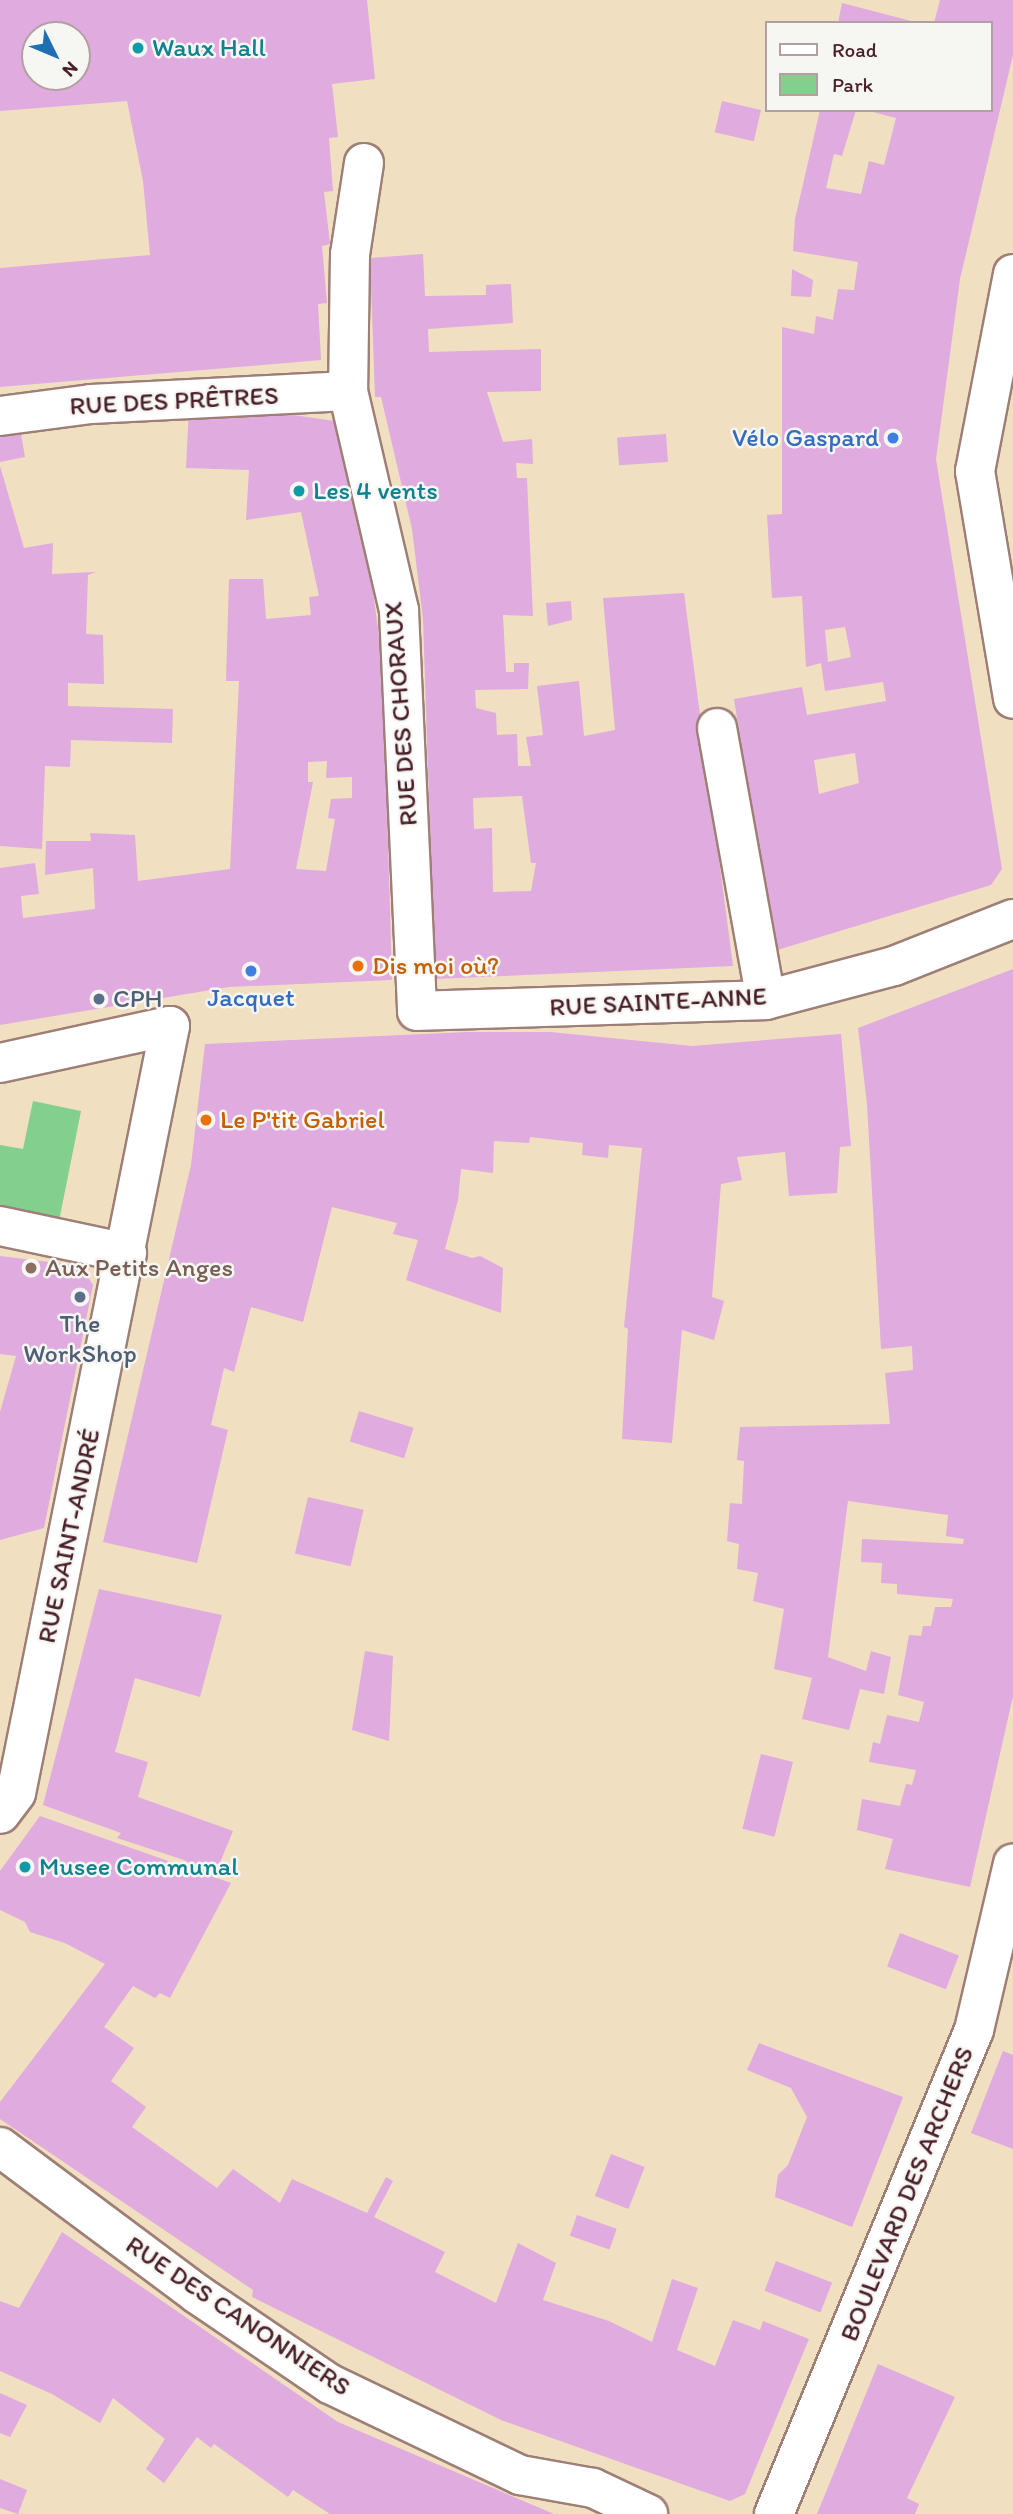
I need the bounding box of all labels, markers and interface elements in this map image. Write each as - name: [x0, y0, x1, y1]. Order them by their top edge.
- north arrow: [21, 21, 91, 91]
- legend: [764, 21, 992, 112]
- place label: Waux Hall: [152, 32, 266, 64]
- text: Road: [832, 37, 877, 62]
- marker: Waux Hall: [130, 40, 146, 56]
- text: N: [57, 57, 83, 82]
- text: Park: [832, 72, 873, 97]
- street label: RUE DES PRÊTRES: [68, 380, 280, 422]
- place label: Vélo Gaspard: [732, 422, 879, 454]
- marker: Vélo Gaspard: [885, 430, 901, 446]
- place label: Les 4 vents: [313, 475, 437, 507]
- marker: Les 4 vents: [291, 483, 307, 499]
- street label: RUE DES CHORAUX: [378, 600, 424, 828]
- place label: Dis moi où?: [372, 950, 500, 982]
- marker: Dis moi où?: [350, 958, 366, 974]
- marker: Jacquet: [243, 963, 259, 979]
- street label: RUE SAINTE-ANNE: [550, 981, 766, 1023]
- place label: Jacquet: [207, 982, 295, 1014]
- place label: CPH: [113, 983, 163, 1015]
- marker: CPH: [91, 991, 107, 1007]
- place label: Le P'tit Gabriel: [220, 1104, 384, 1136]
- marker: Le P'tit Gabriel: [198, 1112, 214, 1128]
- place label: Aux Petits Anges: [45, 1252, 233, 1284]
- marker: Aux Petits Anges: [23, 1260, 39, 1276]
- marker: The WorkShop: [72, 1289, 88, 1305]
- place label: The WorkShop: [23, 1308, 137, 1370]
- street label: RUE SAINT-ANDRÉ: [31, 1428, 107, 1644]
- place label: Musee Communal: [39, 1851, 239, 1883]
- marker: Musee Communal: [17, 1859, 33, 1875]
- street label: BOULEVARD DES ARCHERS: [834, 2042, 980, 2346]
- street label: RUE DES CANONNIERS: [119, 2229, 357, 2403]

